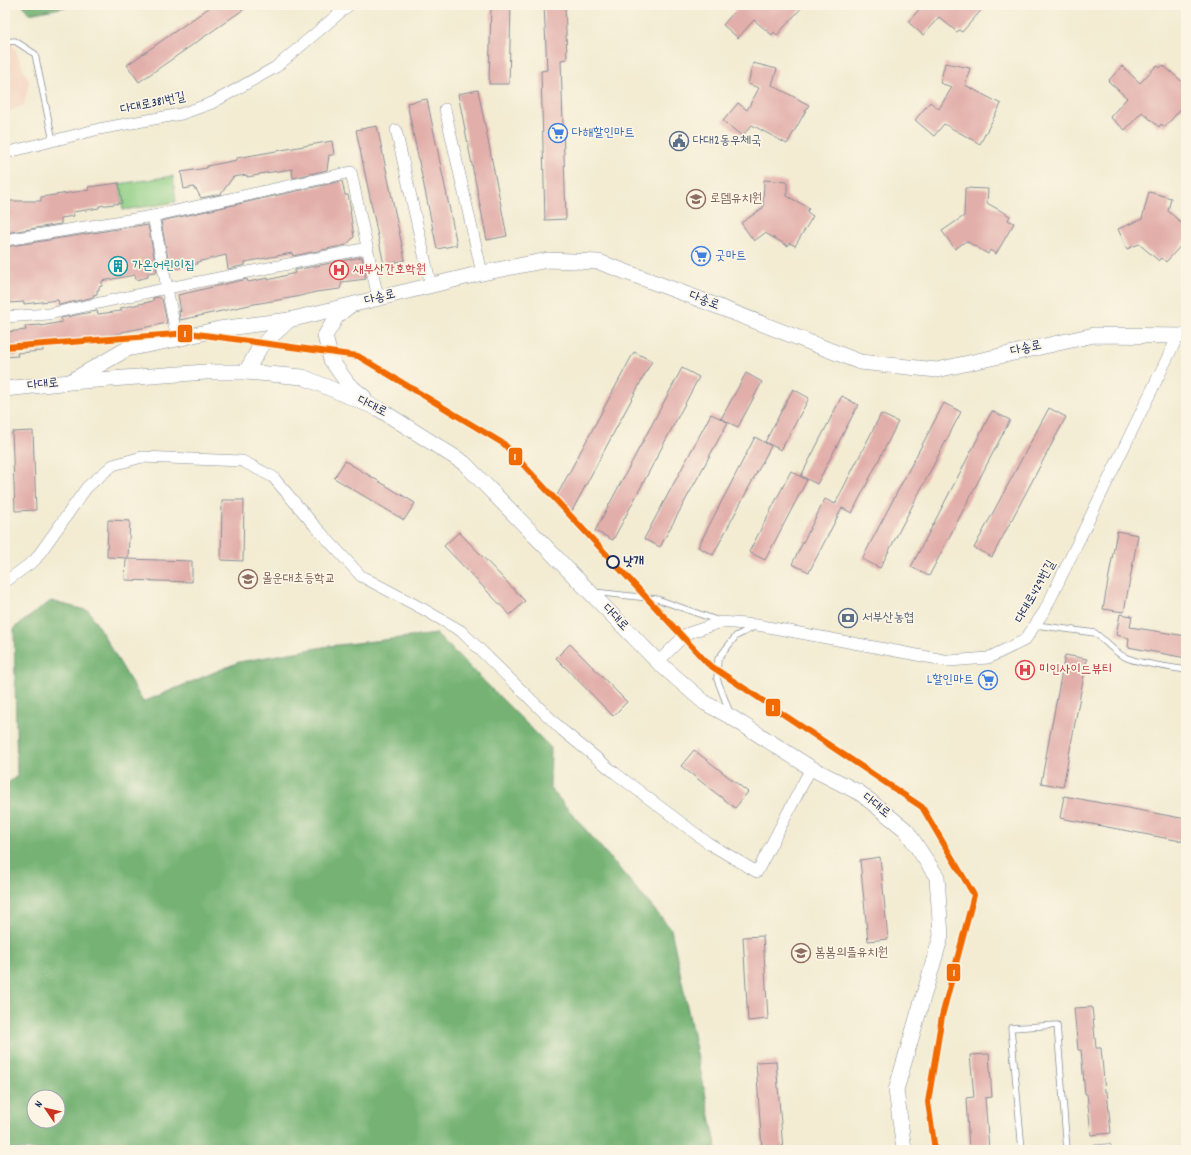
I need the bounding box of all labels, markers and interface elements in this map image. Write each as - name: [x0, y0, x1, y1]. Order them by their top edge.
- street label: 다대로381번길: [119, 88, 187, 120]
- supermarket icon: 다해할인마트: [547, 122, 569, 144]
- place label: 다해할인마트: [572, 124, 635, 143]
- public building icon: 다대2동우체국: [668, 130, 690, 152]
- place label: 다대2동우체국: [693, 132, 761, 151]
- school or university icon: 로뎀유치원: [685, 188, 707, 210]
- place label: 로뎀유치원: [710, 190, 762, 209]
- supermarket icon: 굿마트: [690, 245, 712, 267]
- place label: 굿마트: [715, 247, 746, 266]
- building icon: 가온어린이집: [107, 255, 129, 277]
- place label: 가온어린이집: [132, 257, 195, 276]
- hospital icon: 새부산간호학원: [328, 259, 350, 281]
- place label: 새부산간호학원: [353, 261, 426, 280]
- street label: 다송로: [362, 285, 398, 311]
- street label: 다송로: [686, 287, 722, 315]
- line badge: 1: [177, 324, 193, 343]
- text: 1: [184, 327, 186, 343]
- street label: 다송로: [1009, 336, 1043, 362]
- street label: 다대로: [26, 374, 60, 396]
- street label: 다대로: [354, 392, 390, 422]
- line badge: 1: [508, 447, 523, 466]
- text: 1: [514, 450, 516, 466]
- place label: 낫개: [623, 553, 644, 572]
- marker: 낫개: [606, 555, 620, 569]
- street label: 다대로429번길: [1011, 557, 1061, 627]
- school or university icon: 몰운대초등학교: [237, 568, 259, 590]
- place label: 몰운대초등학교: [262, 570, 335, 589]
- street label: 다대로: [597, 600, 633, 636]
- bank icon: 서부산농협: [837, 607, 859, 629]
- place label: 서부산농협: [862, 609, 914, 628]
- hospital icon: 미인사이드뷰티: [1014, 659, 1036, 681]
- place label: 미인사이드뷰티: [1039, 661, 1112, 680]
- supermarket icon: L할인마트: [977, 669, 999, 691]
- place label: L할인마트: [927, 671, 974, 690]
- line badge: 1: [765, 698, 781, 717]
- text: 1: [772, 701, 774, 717]
- street label: 다대로: [858, 789, 894, 823]
- school or university icon: 봄봄의뜰유치원: [790, 942, 812, 964]
- place label: 봄봄의뜰유치원: [815, 944, 888, 963]
- line badge: 1: [946, 963, 961, 982]
- text: 1: [953, 966, 955, 982]
- north arrow: [26, 1089, 66, 1129]
- text: N: [31, 1097, 48, 1111]

